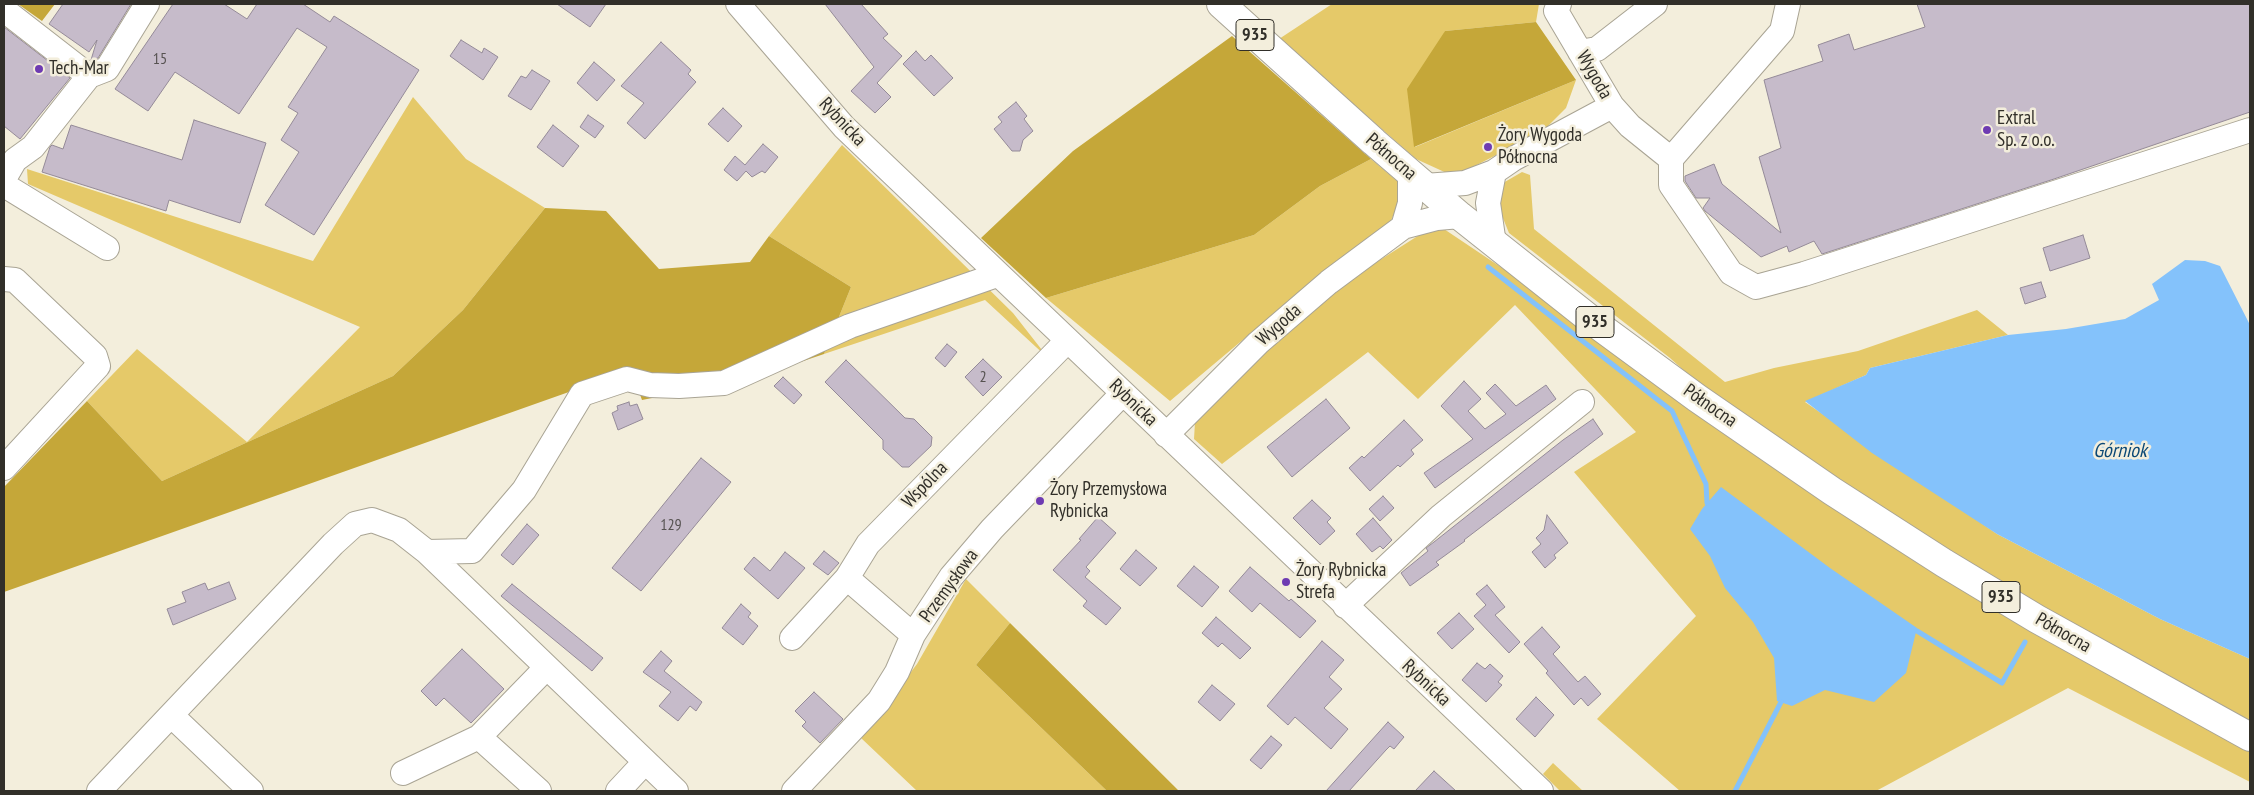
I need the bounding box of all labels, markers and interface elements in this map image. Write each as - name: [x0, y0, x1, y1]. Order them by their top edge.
- road number: 935: [1236, 20, 1274, 50]
- street label: Wygoda: [1571, 47, 1617, 103]
- house number: 15: [153, 49, 167, 69]
- place label: Tech-Mar: [49, 58, 109, 80]
- marker: Tech-Mar: [33, 63, 45, 75]
- street label: Rybnicka: [814, 93, 870, 151]
- place label: Extral Sp. z o.o.: [1997, 108, 2055, 152]
- marker: Extral Sp. z o.o.: [1981, 124, 1993, 136]
- place label: Żory Wygoda Północna: [1498, 125, 1582, 169]
- street label: Północna: [1361, 129, 1421, 185]
- marker: Żory Wygoda Północna: [1482, 141, 1494, 153]
- street label: Wygoda: [1252, 299, 1306, 351]
- road number: 935: [1576, 306, 1614, 338]
- house number: 2: [979, 367, 987, 387]
- street label: Rybnicka: [1104, 375, 1162, 431]
- street label: Północna: [1679, 379, 1741, 433]
- water label: Górniok: [2093, 439, 2147, 463]
- street label: Wspólna: [898, 457, 952, 513]
- place label: Żory Przemysłowa Rybnicka: [1050, 479, 1167, 523]
- marker: Żory Przemysłowa Rybnicka: [1034, 495, 1046, 507]
- house number: 129: [660, 515, 682, 535]
- street label: Przemysłowa: [915, 545, 983, 627]
- place label: Żory Rybnicka Strefa: [1296, 560, 1386, 604]
- marker: Żory Rybnicka Strefa: [1280, 576, 1292, 588]
- road number: 935: [1982, 582, 2020, 612]
- street label: Północna: [2031, 608, 2095, 658]
- street label: Rybnicka: [1397, 655, 1455, 711]

